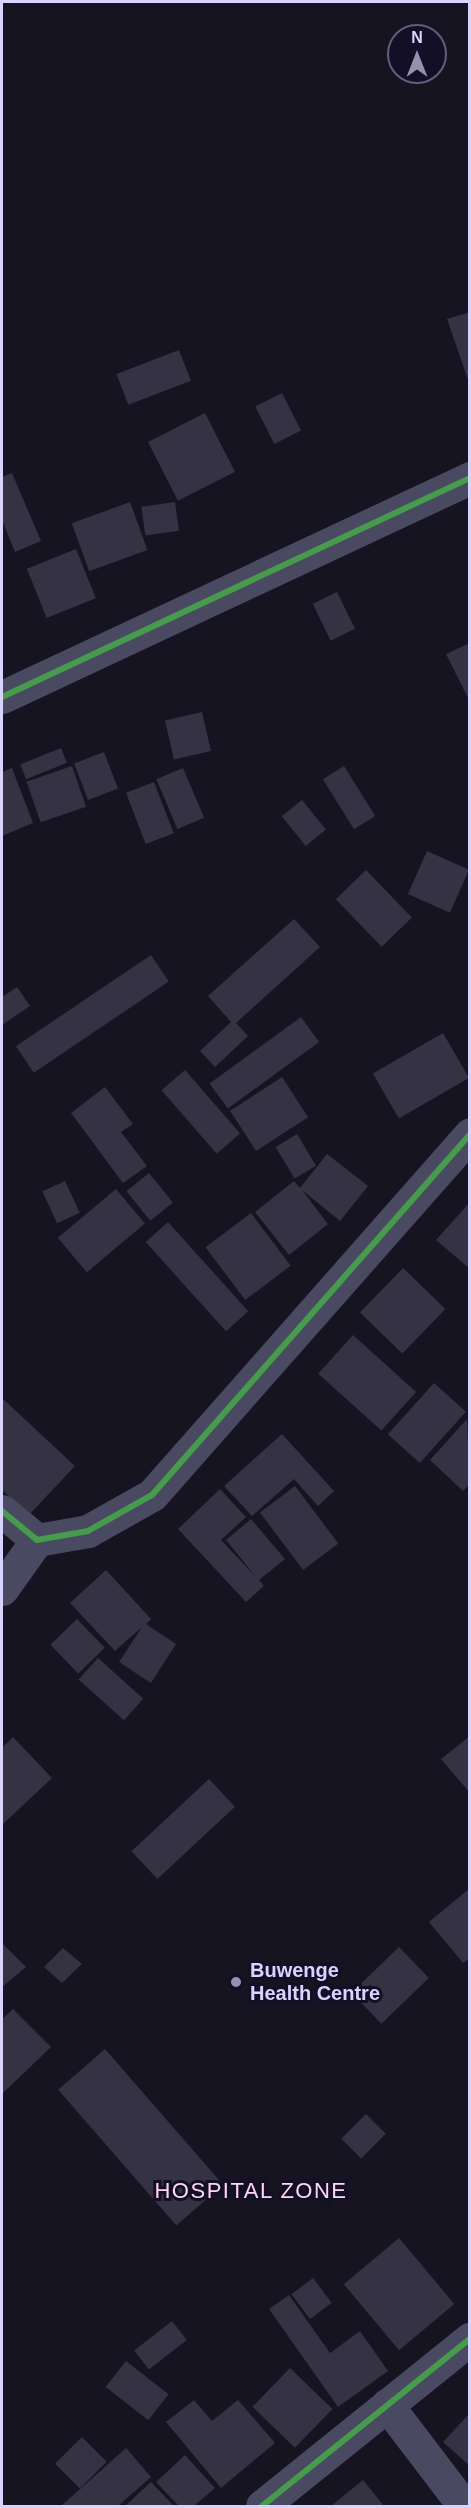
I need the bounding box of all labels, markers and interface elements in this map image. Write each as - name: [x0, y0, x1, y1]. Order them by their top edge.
- north arrow: [387, 24, 447, 84]
- text: N: [411, 29, 423, 46]
- place label: Buwenge Health Centre: [250, 1958, 380, 2005]
- marker: Buwenge Health Centre: [227, 1973, 245, 1991]
- district label: HOSPITAL ZONE: [154, 2178, 348, 2204]

